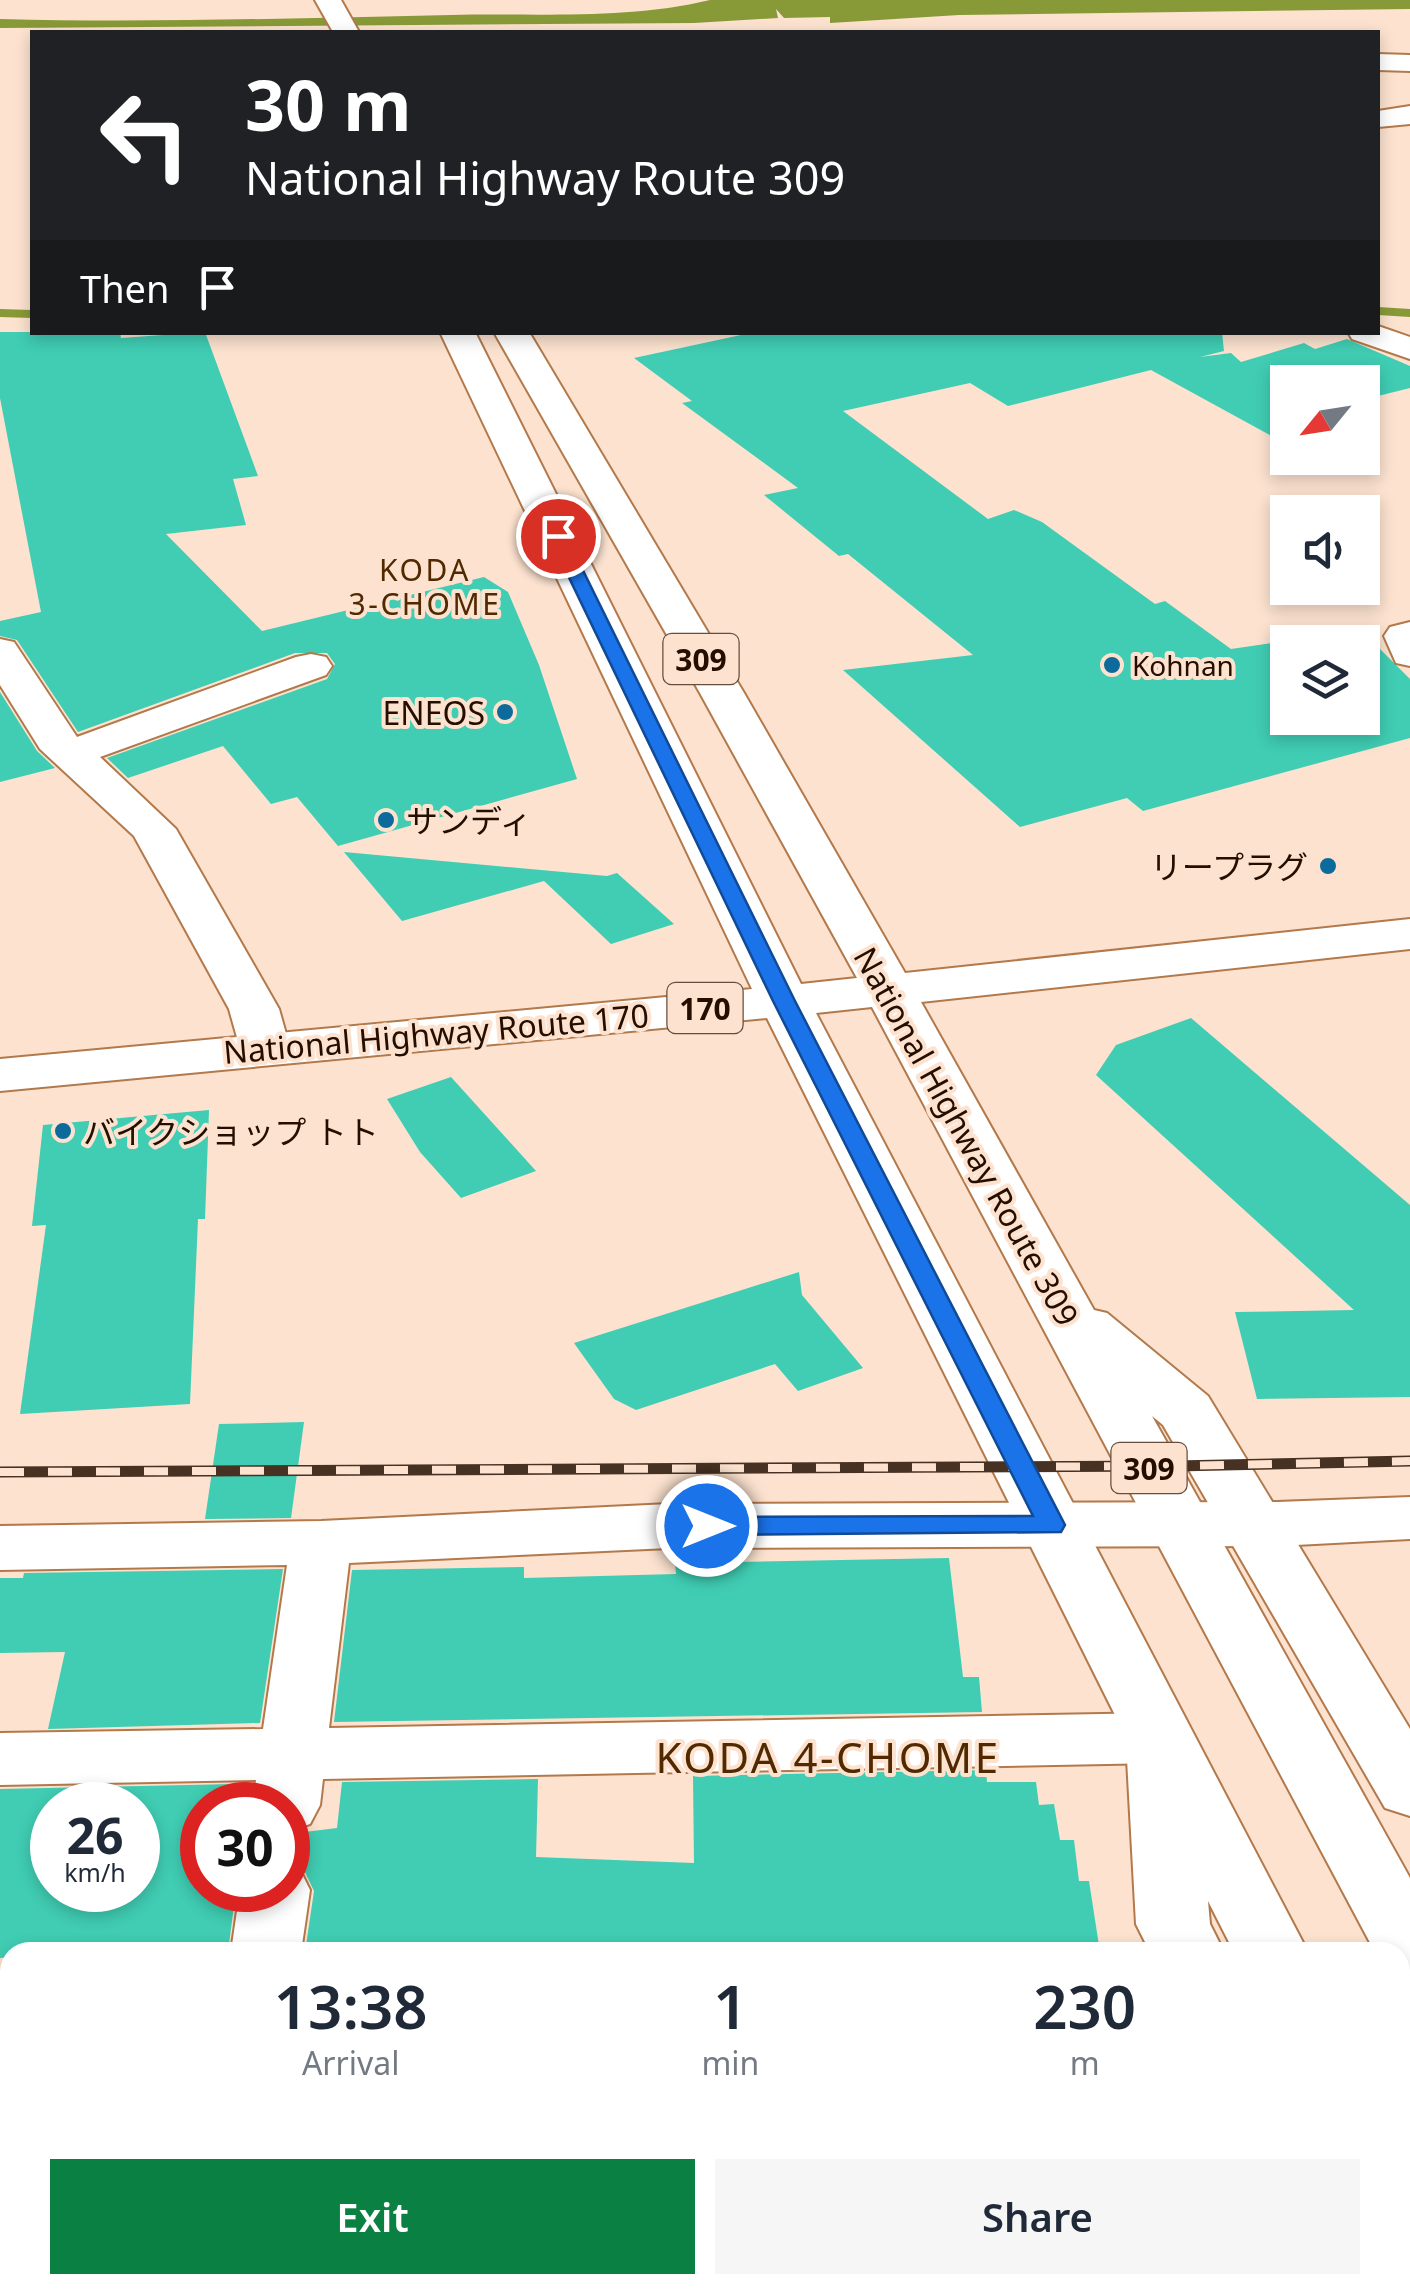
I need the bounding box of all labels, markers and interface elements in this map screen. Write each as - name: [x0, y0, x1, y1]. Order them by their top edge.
- text: 30 m: [245, 56, 412, 152]
- icon: left: [80, 70, 210, 200]
- text: National Highway Route 309: [245, 147, 845, 208]
- icon: arrive: [190, 260, 245, 315]
- text: Then: [80, 262, 170, 314]
- north arrow: [1270, 365, 1380, 475]
- map controls: [1270, 365, 1380, 735]
- pin: [516, 494, 601, 579]
- button: sound: [1270, 495, 1380, 605]
- icon: arrive: [531, 509, 586, 564]
- district label: KODA 3-CHOME: [349, 549, 501, 624]
- button: layers: [1270, 625, 1380, 735]
- road number: 309: [664, 634, 738, 684]
- place label: Kohnan: [1132, 646, 1234, 684]
- marker: Kohnan: [1101, 654, 1123, 676]
- place label: ENEOS: [383, 691, 485, 734]
- marker: ENEOS: [494, 701, 516, 723]
- place label: サンディ: [406, 799, 532, 842]
- marker: サンディ: [375, 809, 397, 831]
- place label: リープラグ: [1150, 845, 1308, 888]
- marker: リープラグ: [1317, 855, 1339, 877]
- street label: National Highway Route 309: [845, 939, 1089, 1333]
- road number: 170: [668, 983, 742, 1033]
- street label: National Highway Route 170: [222, 993, 650, 1073]
- place label: バイクショップ トト: [83, 1110, 379, 1153]
- marker: バイクショップ トト: [52, 1120, 74, 1142]
- road number: 309: [1112, 1443, 1186, 1493]
- position arrow: [655, 1474, 759, 1578]
- district label: KODA 4-CHOME: [655, 1728, 1001, 1785]
- speed limit sign: 30: [180, 1782, 310, 1912]
- text: 26: [66, 1801, 124, 1869]
- text: km/h: [64, 1855, 126, 1889]
- text: 13:38: [274, 1965, 428, 2047]
- text: 1: [713, 1965, 748, 2047]
- text: 230: [1033, 1965, 1136, 2047]
- text: Arrival: [302, 2041, 400, 2084]
- text: min: [701, 2041, 759, 2084]
- text: m: [1070, 2041, 1100, 2084]
- button: Exit: [50, 2159, 695, 2274]
- button: Share: [715, 2159, 1360, 2274]

